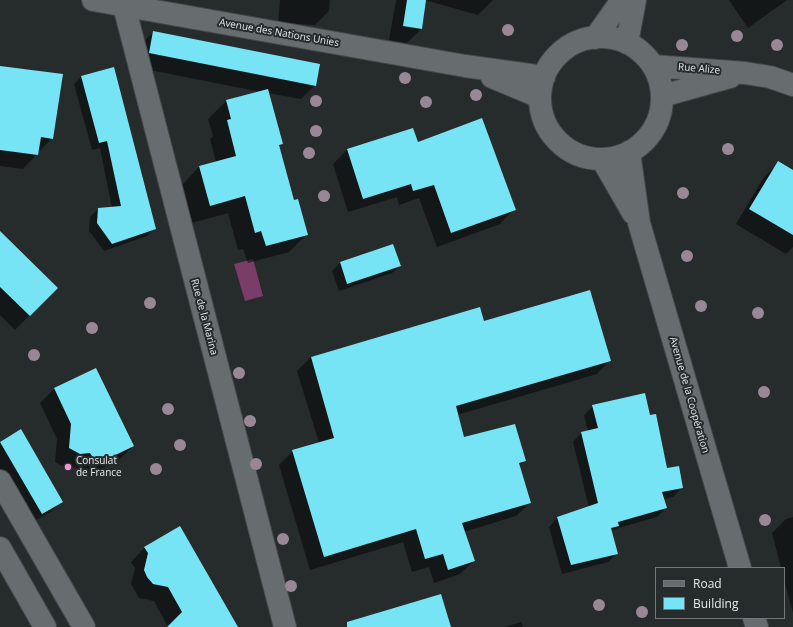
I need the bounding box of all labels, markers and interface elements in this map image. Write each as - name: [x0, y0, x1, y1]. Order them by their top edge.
- street label: Avenue des Nations Unies: [218, 17, 340, 49]
- street label: Rue Alize: [677, 61, 721, 77]
- street label: Rue de la Marina: [188, 278, 220, 356]
- street label: Avenue de la Coopération: [667, 335, 711, 455]
- place label: Consulat de France: [76, 455, 122, 478]
- marker: Consulat de France: [63, 462, 73, 472]
- legend: [655, 567, 785, 619]
- text: Road: [693, 575, 722, 592]
- text: Building: [693, 595, 738, 612]

